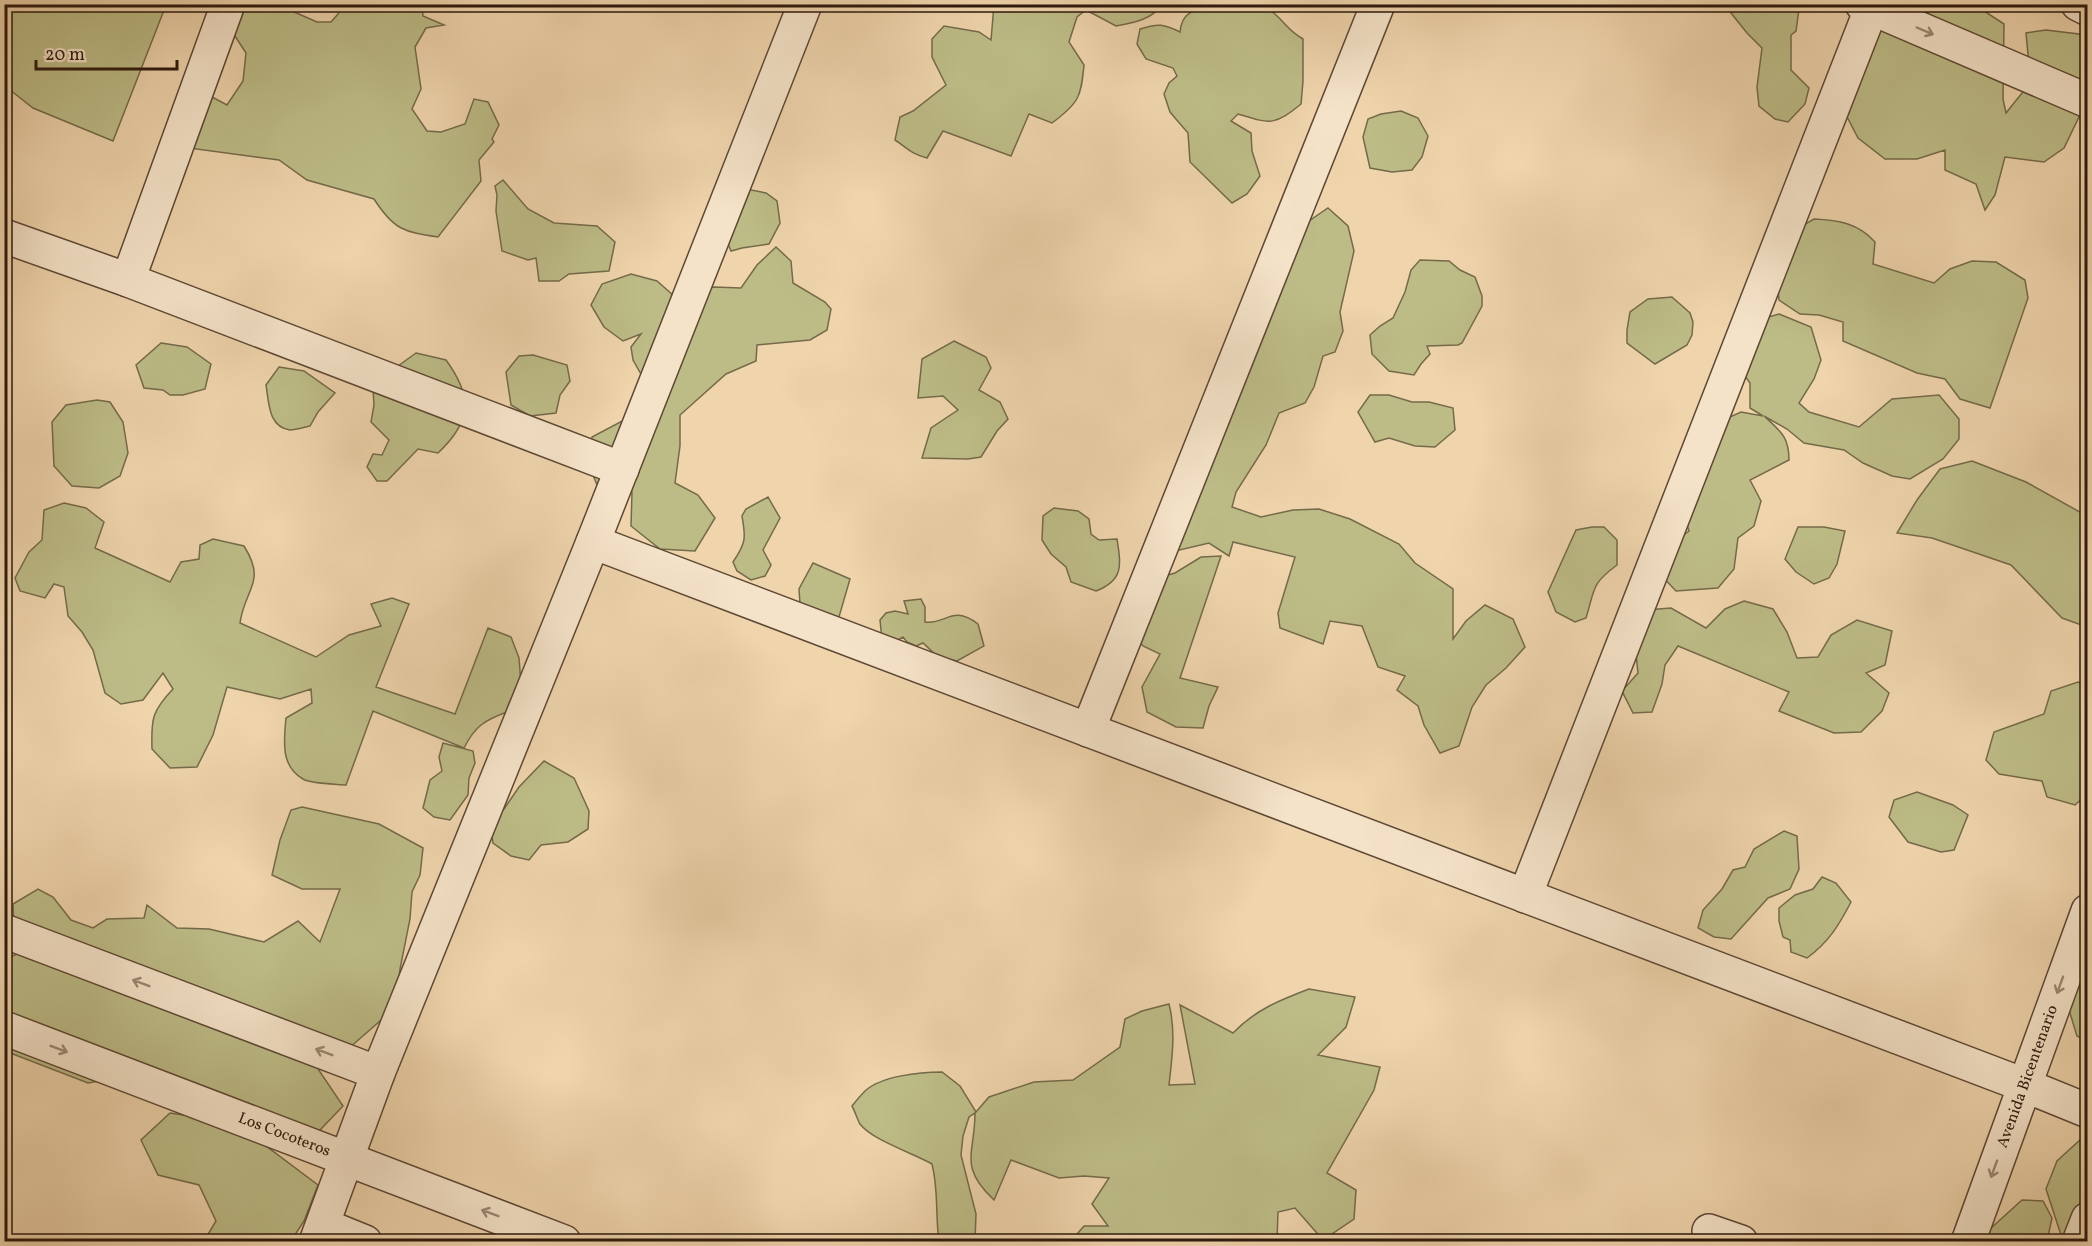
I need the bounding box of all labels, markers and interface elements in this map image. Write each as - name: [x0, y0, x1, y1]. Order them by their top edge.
- one-way arrow: [1915, 26, 1933, 37]
- scale bar: [36, 33, 177, 71]
- text: 20 m: [45, 43, 85, 68]
- one-way arrow: [2054, 976, 2065, 994]
- one-way arrow: [133, 977, 151, 988]
- street label: Avenida Bicentenario: [1992, 1002, 2064, 1151]
- one-way arrow: [49, 1044, 68, 1055]
- one-way arrow: [315, 1046, 334, 1057]
- street label: Los Cocoteros: [235, 1107, 334, 1163]
- one-way arrow: [1987, 1159, 1998, 1178]
- one-way arrow: [481, 1207, 500, 1218]

